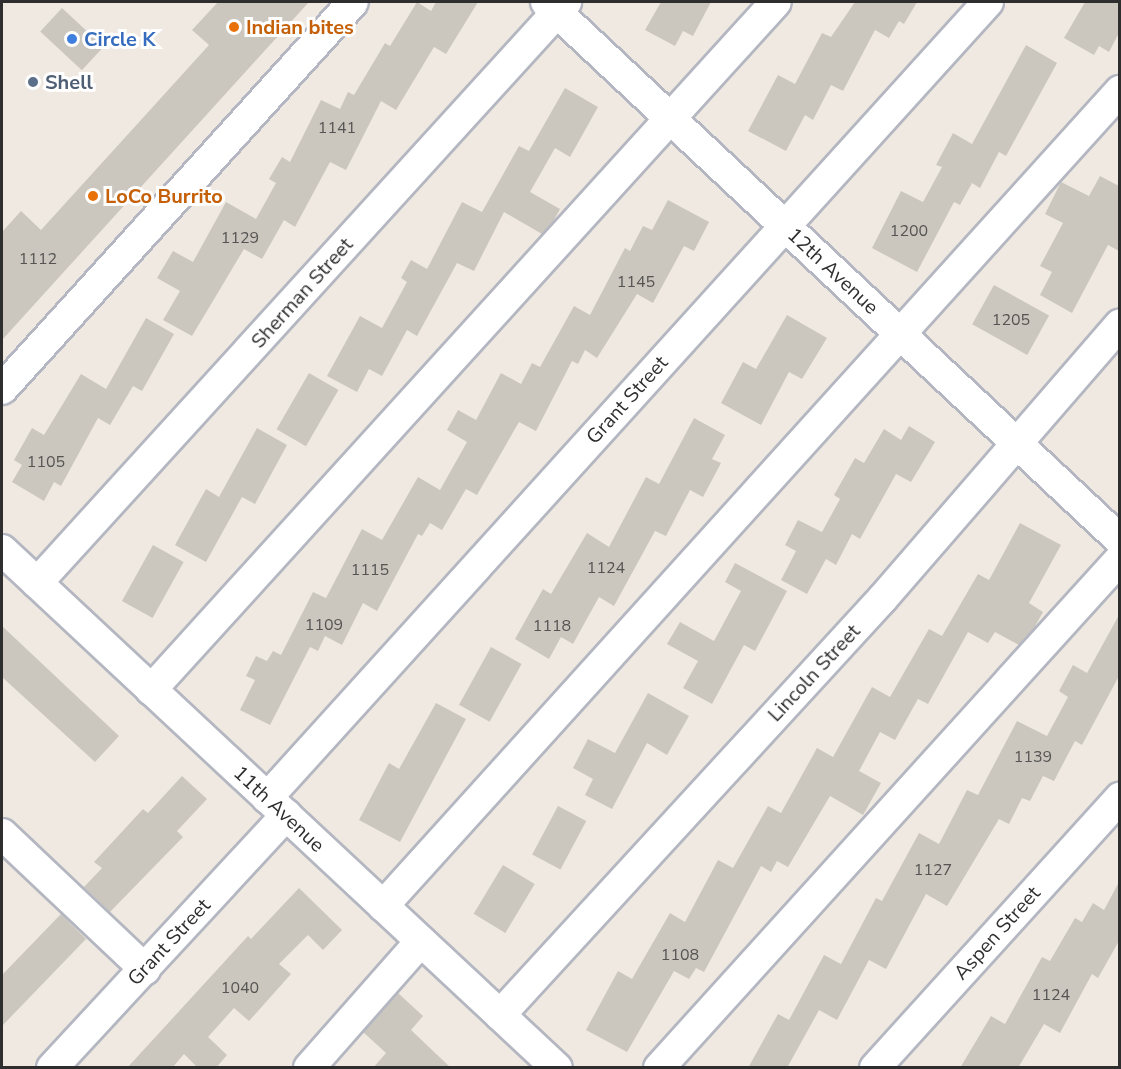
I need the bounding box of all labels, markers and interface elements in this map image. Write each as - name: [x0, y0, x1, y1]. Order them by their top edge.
- place label: Indian bites: [246, 15, 354, 39]
- marker: Indian bites: [227, 20, 241, 34]
- place label: Circle K: [84, 27, 156, 51]
- marker: Circle K: [65, 32, 79, 46]
- place label: Shell: [45, 70, 93, 94]
- marker: Shell: [26, 75, 40, 89]
- house number: 1141: [318, 118, 356, 138]
- place label: LoCo Burrito: [105, 184, 223, 208]
- marker: LoCo Burrito: [86, 189, 100, 203]
- house number: 1200: [890, 221, 928, 241]
- street label: 12th Avenue: [783, 223, 883, 319]
- house number: 1129: [221, 228, 259, 248]
- street label: Sherman Street: [246, 233, 358, 353]
- house number: 1112: [19, 249, 57, 269]
- house number: 1145: [617, 272, 655, 292]
- house number: 1205: [992, 310, 1030, 330]
- street label: Grant Street: [581, 351, 673, 449]
- house number: 1105: [27, 452, 65, 472]
- house number: 1124: [587, 558, 625, 578]
- house number: 1115: [351, 560, 389, 580]
- house number: 1109: [305, 615, 343, 635]
- house number: 1118: [533, 616, 571, 636]
- street label: Lincoln Street: [763, 619, 865, 727]
- house number: 1139: [1014, 747, 1052, 767]
- street label: 11th Avenue: [229, 761, 329, 857]
- house number: 1127: [914, 860, 952, 880]
- street label: Aspen Street: [949, 881, 1045, 985]
- street label: Grant Street: [123, 894, 215, 990]
- house number: 1108: [661, 945, 699, 965]
- house number: 1040: [221, 978, 259, 998]
- house number: 1124: [1032, 985, 1070, 1005]

